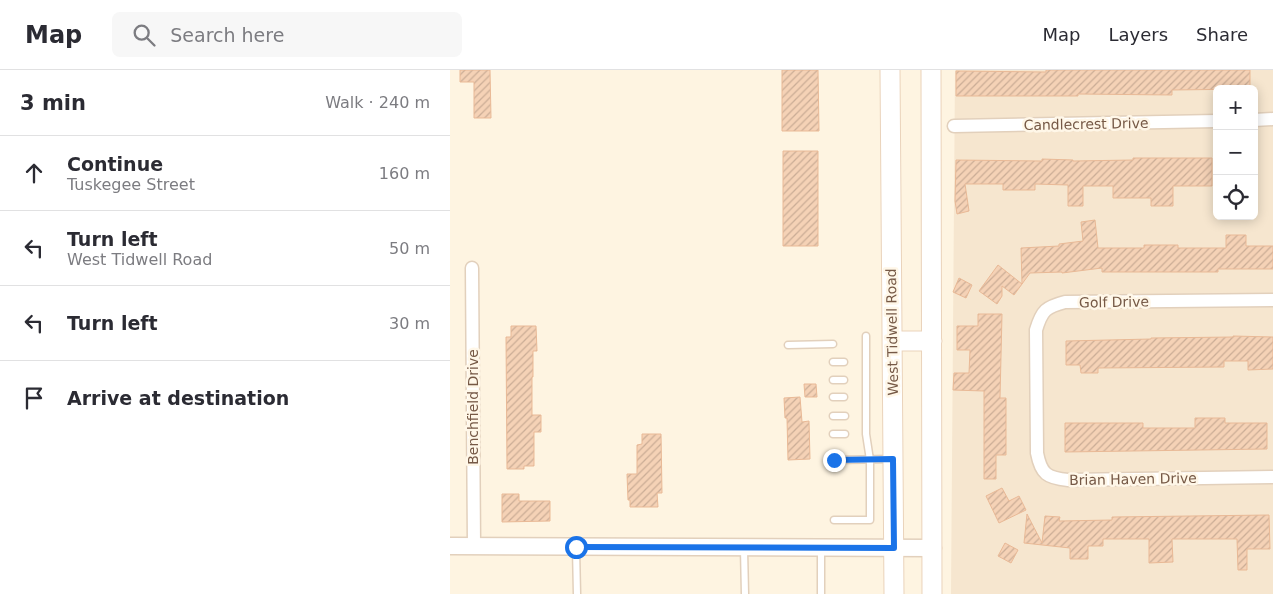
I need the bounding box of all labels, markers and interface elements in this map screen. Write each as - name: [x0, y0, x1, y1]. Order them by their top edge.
- search box: [112, 12, 462, 57]
- text: Map: [25, 21, 82, 49]
- icon: search: [130, 21, 158, 49]
- text: Search here: [170, 24, 284, 46]
- text: Map: [1042, 24, 1080, 45]
- text: Layers: [1108, 24, 1168, 45]
- text: Share: [1196, 24, 1248, 45]
- map controls: [1213, 85, 1258, 220]
- button: +: [1213, 85, 1258, 130]
- text: 3 min: [20, 91, 86, 115]
- text: Walk · 240 m: [325, 93, 430, 112]
- street label: Candlecrest Drive: [1023, 115, 1149, 133]
- button: −: [1213, 130, 1258, 175]
- text: Continue: [67, 153, 163, 175]
- icon: ahead: [20, 159, 48, 187]
- text: 160 m: [379, 164, 430, 183]
- text: Tuskegee Street: [67, 175, 195, 194]
- button: locate: [1213, 175, 1258, 220]
- text: Turn left: [67, 228, 158, 250]
- icon: left: [20, 234, 48, 262]
- text: 50 m: [389, 239, 430, 258]
- text: West Tidwell Road: [67, 250, 212, 269]
- street label: West Tidwell Road: [883, 268, 901, 396]
- street label: Golf Drive: [1079, 293, 1149, 311]
- icon: left: [20, 309, 48, 337]
- text: Turn left: [67, 312, 158, 334]
- text: 30 m: [389, 314, 430, 333]
- street label: Benchfield Drive: [465, 349, 481, 465]
- icon: arrive: [20, 384, 48, 412]
- text: Arrive at destination: [67, 387, 289, 409]
- route end: [823, 449, 846, 472]
- street label: Brian Haven Drive: [1069, 470, 1197, 488]
- route start: [565, 536, 588, 559]

